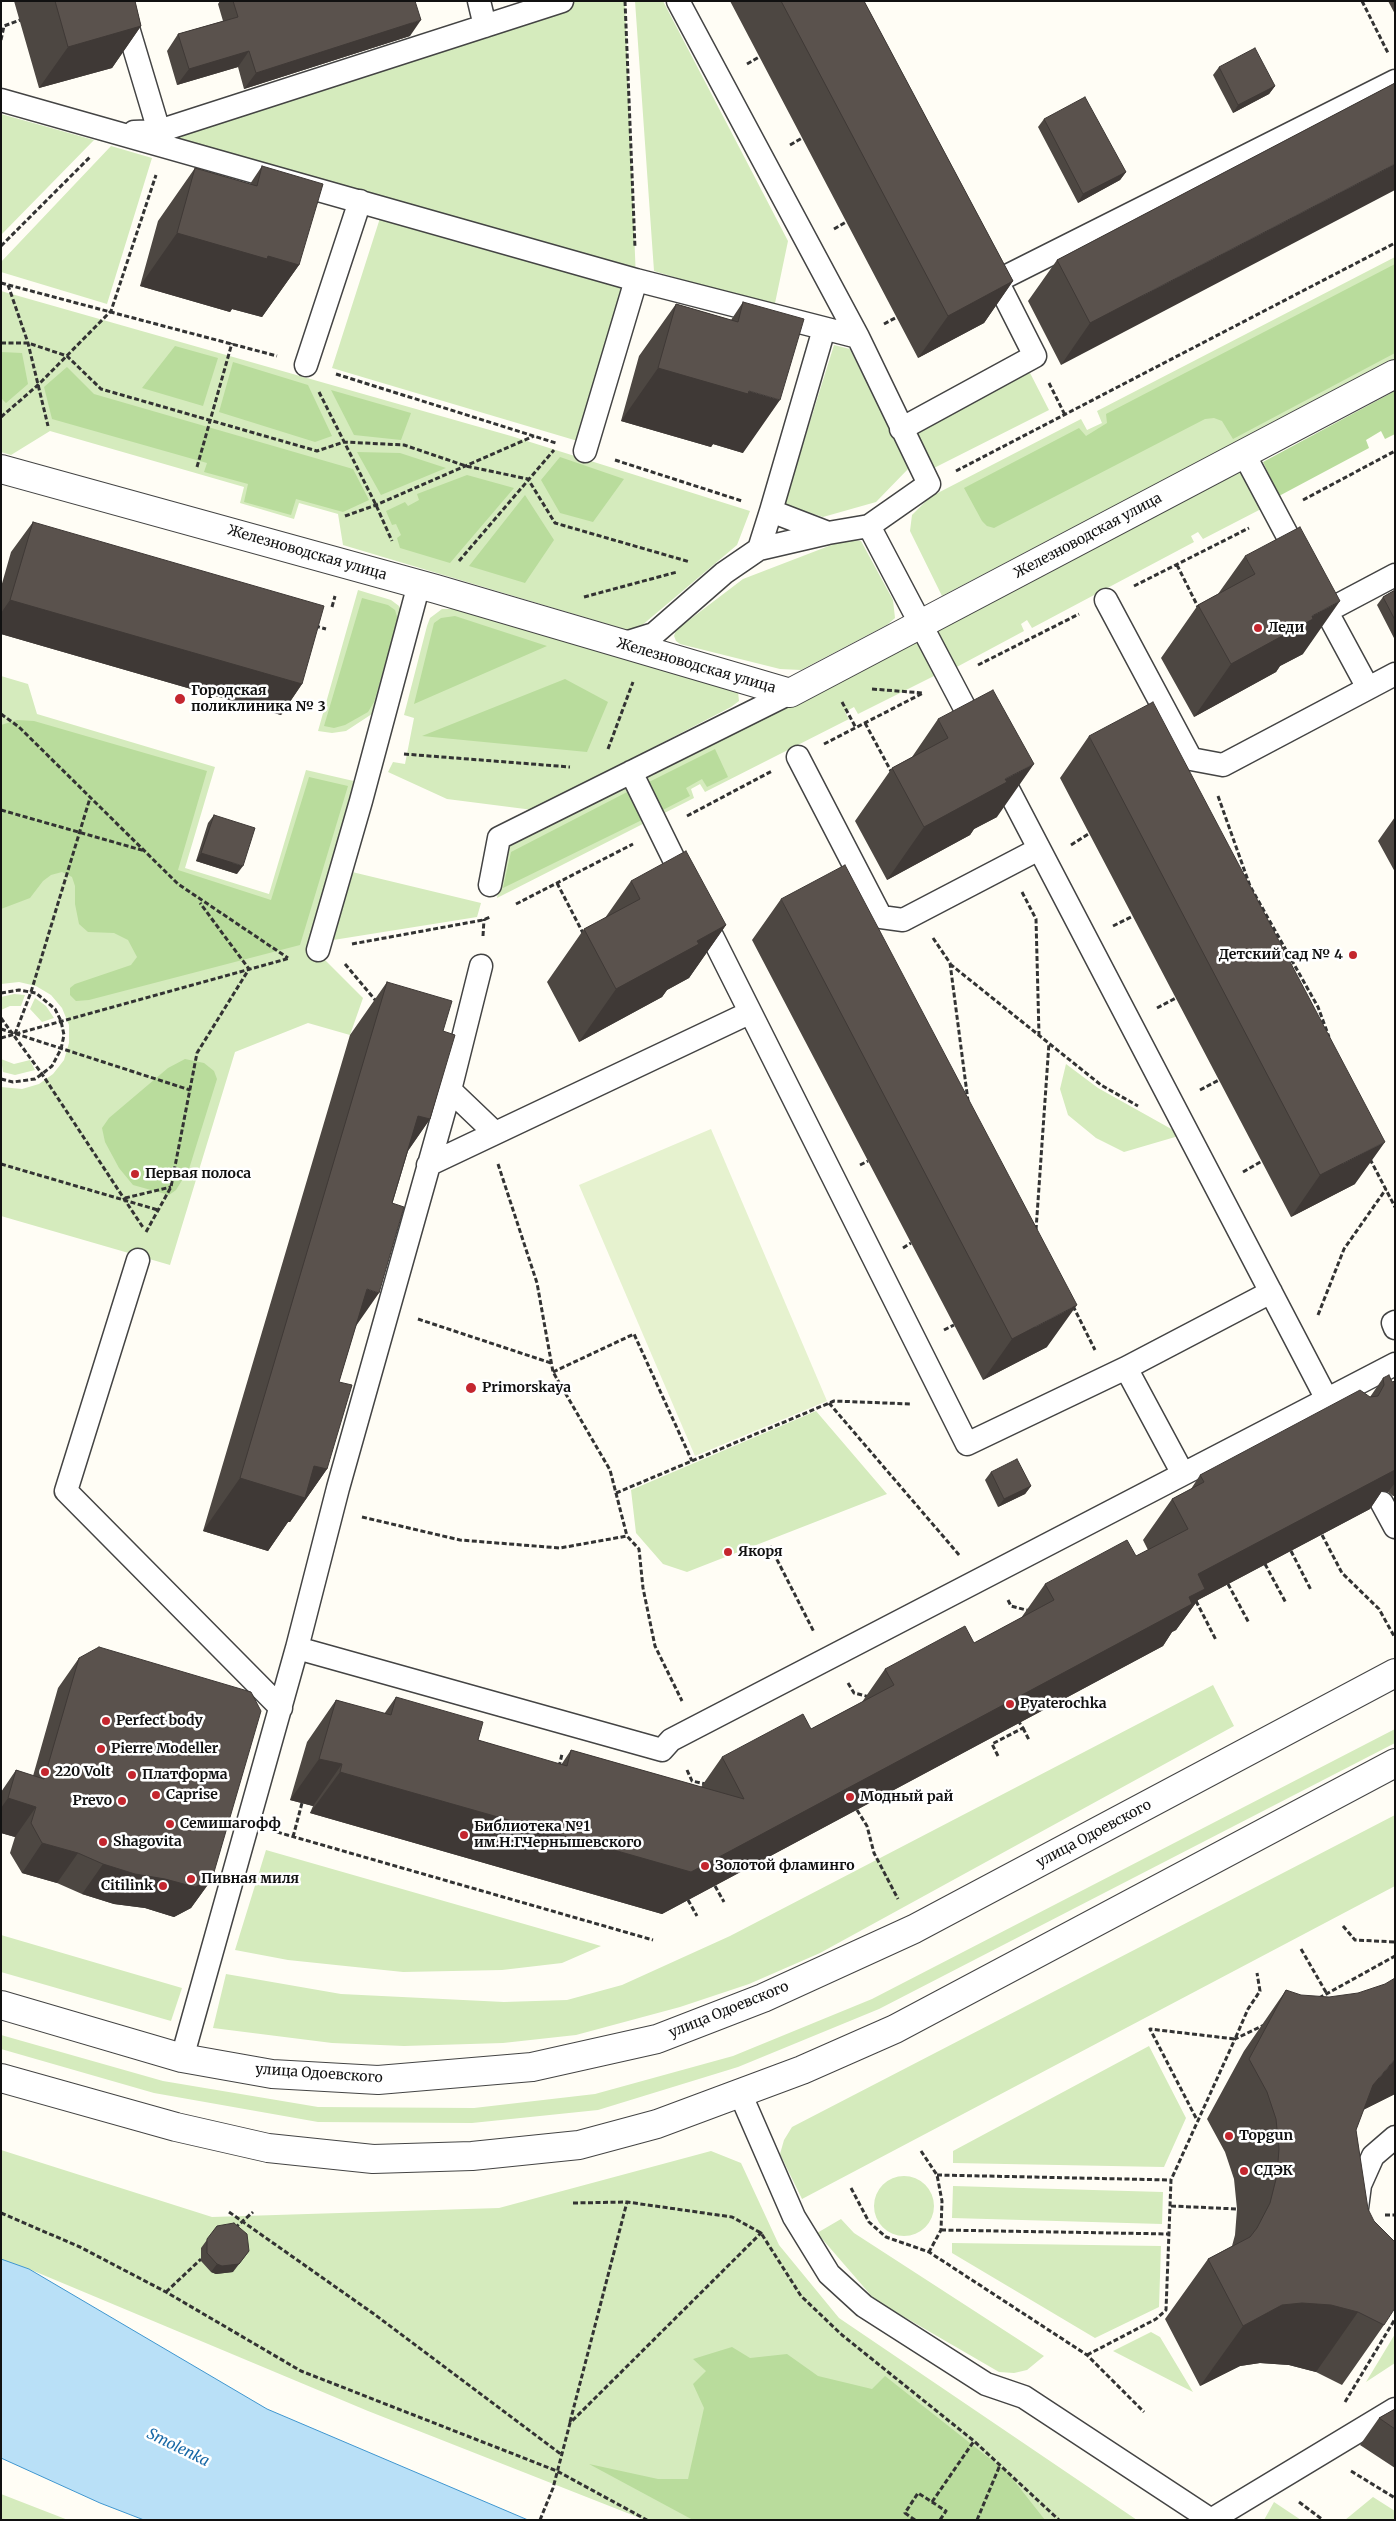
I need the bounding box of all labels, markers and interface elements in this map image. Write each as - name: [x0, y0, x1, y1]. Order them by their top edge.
- street label: Железноводская улица: [1011, 490, 1165, 582]
- street label: Железноводская улица: [225, 522, 389, 584]
- place label: Леди: [1268, 620, 1304, 636]
- marker: Леди: [1252, 622, 1264, 634]
- street label: Железноводская улица: [614, 635, 778, 697]
- place label: Городская поликлиника № 3: [191, 683, 326, 716]
- marker: Городская поликлиника № 3: [173, 692, 187, 706]
- place label: Детский сад № 4: [1219, 947, 1343, 963]
- marker: Детский сад № 4: [1347, 949, 1359, 961]
- place label: Первая полоса: [145, 1166, 251, 1182]
- marker: Первая полоса: [129, 1168, 141, 1180]
- place label: Primorskaya: [482, 1380, 571, 1396]
- marker: Primorskaya: [464, 1381, 478, 1395]
- place label: Якоря: [738, 1544, 783, 1560]
- marker: Якоря: [722, 1546, 734, 1558]
- place label: Pyaterochka: [1020, 1696, 1107, 1712]
- marker: Pyaterochka: [1004, 1698, 1016, 1710]
- place label: Perfect body: [116, 1713, 203, 1729]
- marker: Perfect body: [100, 1715, 112, 1727]
- place label: Pierre Modeller: [111, 1741, 218, 1757]
- marker: Pierre Modeller: [95, 1743, 107, 1755]
- place label: 220 Volt: [55, 1764, 111, 1780]
- marker: 220 Volt: [39, 1766, 51, 1778]
- place label: Платформа: [142, 1767, 228, 1783]
- marker: Платформа: [126, 1769, 138, 1781]
- place label: Caprise: [166, 1787, 218, 1803]
- marker: Caprise: [150, 1789, 162, 1801]
- place label: Модный рай: [860, 1789, 953, 1805]
- marker: Модный рай: [844, 1791, 856, 1803]
- place label: Prevo: [72, 1793, 112, 1809]
- marker: Prevo: [116, 1795, 128, 1807]
- street label: улица Одоевского: [1034, 1797, 1154, 1871]
- place label: Семишагофф: [180, 1816, 281, 1832]
- marker: Семишагофф: [164, 1818, 176, 1830]
- place label: Библиотека №1 им.Н.Г.Чернышевского: [474, 1819, 642, 1851]
- marker: Библиотека №1 им.Н.Г.Чернышевского: [458, 1829, 470, 1841]
- place label: Shagovita: [113, 1834, 182, 1850]
- marker: Shagovita: [97, 1836, 109, 1848]
- place label: Золотой фламинго: [715, 1858, 855, 1874]
- marker: Золотой фламинго: [699, 1860, 711, 1872]
- place label: Пивная миля: [201, 1871, 299, 1887]
- marker: Пивная миля: [185, 1873, 197, 1885]
- place label: Citilink: [101, 1878, 153, 1894]
- marker: Citilink: [157, 1880, 169, 1892]
- street label: улица Одоевского: [667, 1978, 791, 2042]
- street label: улица Одоевского: [255, 2061, 383, 2087]
- place label: Topgun: [1239, 2128, 1293, 2144]
- marker: Topgun: [1223, 2130, 1235, 2142]
- place label: СДЭК: [1254, 2163, 1293, 2179]
- marker: СДЭК: [1238, 2165, 1250, 2177]
- water label: Smolenka: [144, 2425, 212, 2471]

